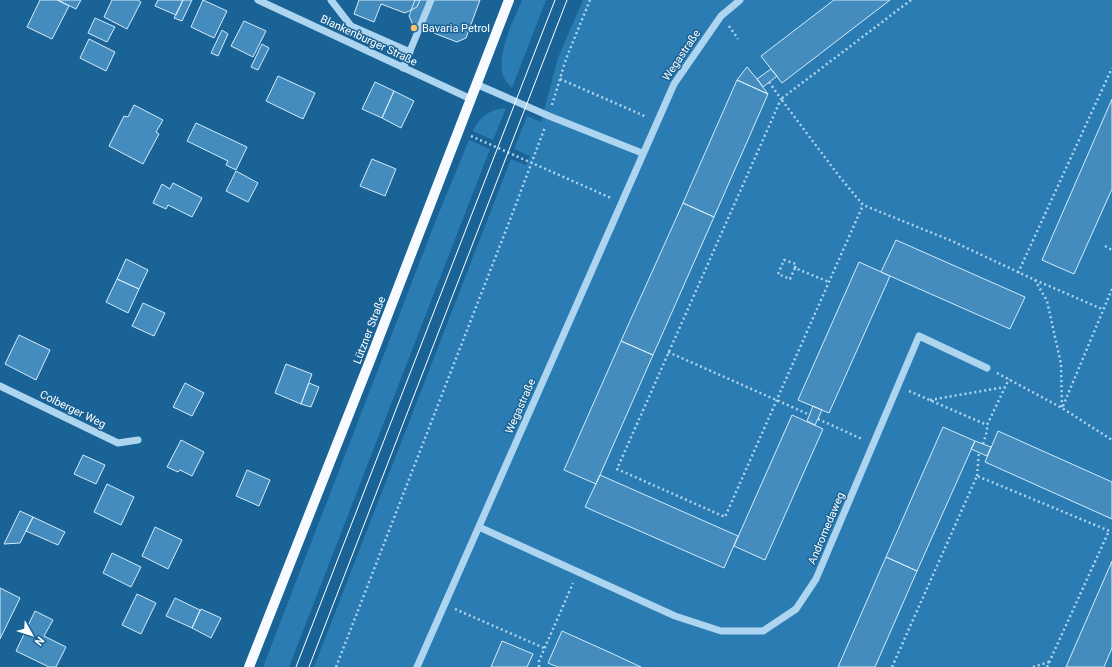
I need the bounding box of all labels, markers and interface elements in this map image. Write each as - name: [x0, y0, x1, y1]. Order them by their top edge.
- street label: Blankenburger Straße: [318, 12, 419, 69]
- place label: Bavaria Petrol: [422, 22, 490, 35]
- marker: Bavaria Petrol: [409, 23, 419, 33]
- street label: Wegastraße: [660, 27, 703, 83]
- street label: Lützner Straße: [351, 294, 388, 366]
- street label: Wegastraße: [503, 377, 538, 436]
- street label: Colberger Weg: [38, 388, 108, 431]
- street label: Andromedaweg: [805, 490, 848, 566]
- north arrow: [12, 615, 52, 655]
- text: N: [32, 634, 47, 648]

